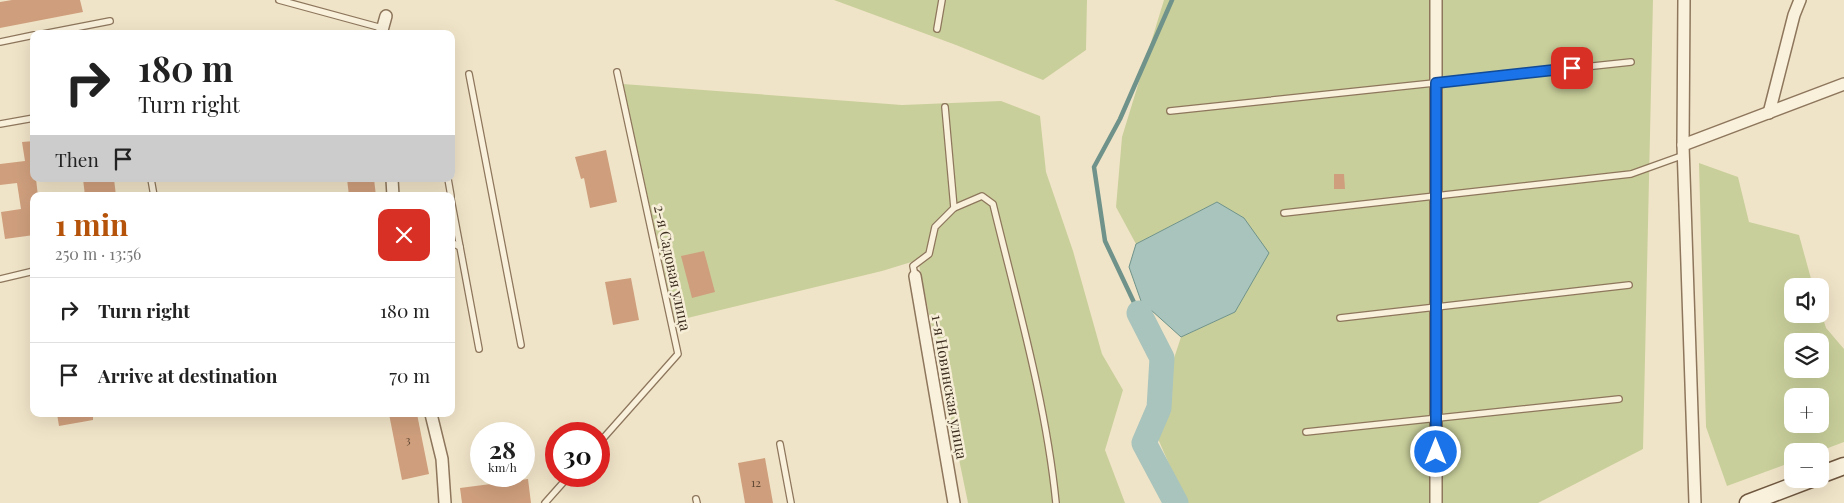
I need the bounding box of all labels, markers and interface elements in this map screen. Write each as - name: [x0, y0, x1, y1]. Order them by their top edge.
- text: 180 m: [138, 44, 233, 91]
- pin: [1551, 47, 1593, 89]
- icon: right: [55, 50, 120, 115]
- icon: arrive: [1558, 54, 1586, 82]
- text: Turn right: [138, 89, 240, 119]
- icon: arrive: [109, 145, 137, 173]
- text: Then: [55, 146, 99, 172]
- street label: 2-я Садовая улица: [650, 203, 696, 333]
- text: 1 min: [55, 204, 129, 244]
- button: close: [378, 209, 430, 261]
- text: 250 m · 13:56: [55, 243, 141, 264]
- map controls: [1784, 278, 1829, 488]
- button: sound: [1784, 278, 1829, 323]
- icon: right: [55, 296, 83, 324]
- text: Turn right: [98, 297, 190, 323]
- text: 180 m: [380, 297, 430, 323]
- street label: 1-я Новинская улица: [927, 313, 973, 461]
- button: layers: [1784, 333, 1829, 378]
- icon: arrive: [55, 361, 83, 389]
- text: Arrive at destination: [98, 362, 278, 388]
- text: 70 m: [389, 362, 430, 388]
- button: +: [1784, 388, 1829, 433]
- speed limit sign: 30: [545, 422, 610, 487]
- position arrow: [1409, 425, 1461, 477]
- house number: 3: [405, 431, 411, 447]
- text: 28: [489, 432, 516, 465]
- button: −: [1784, 443, 1829, 488]
- text: km/h: [488, 459, 517, 475]
- house number: 12: [751, 474, 761, 490]

